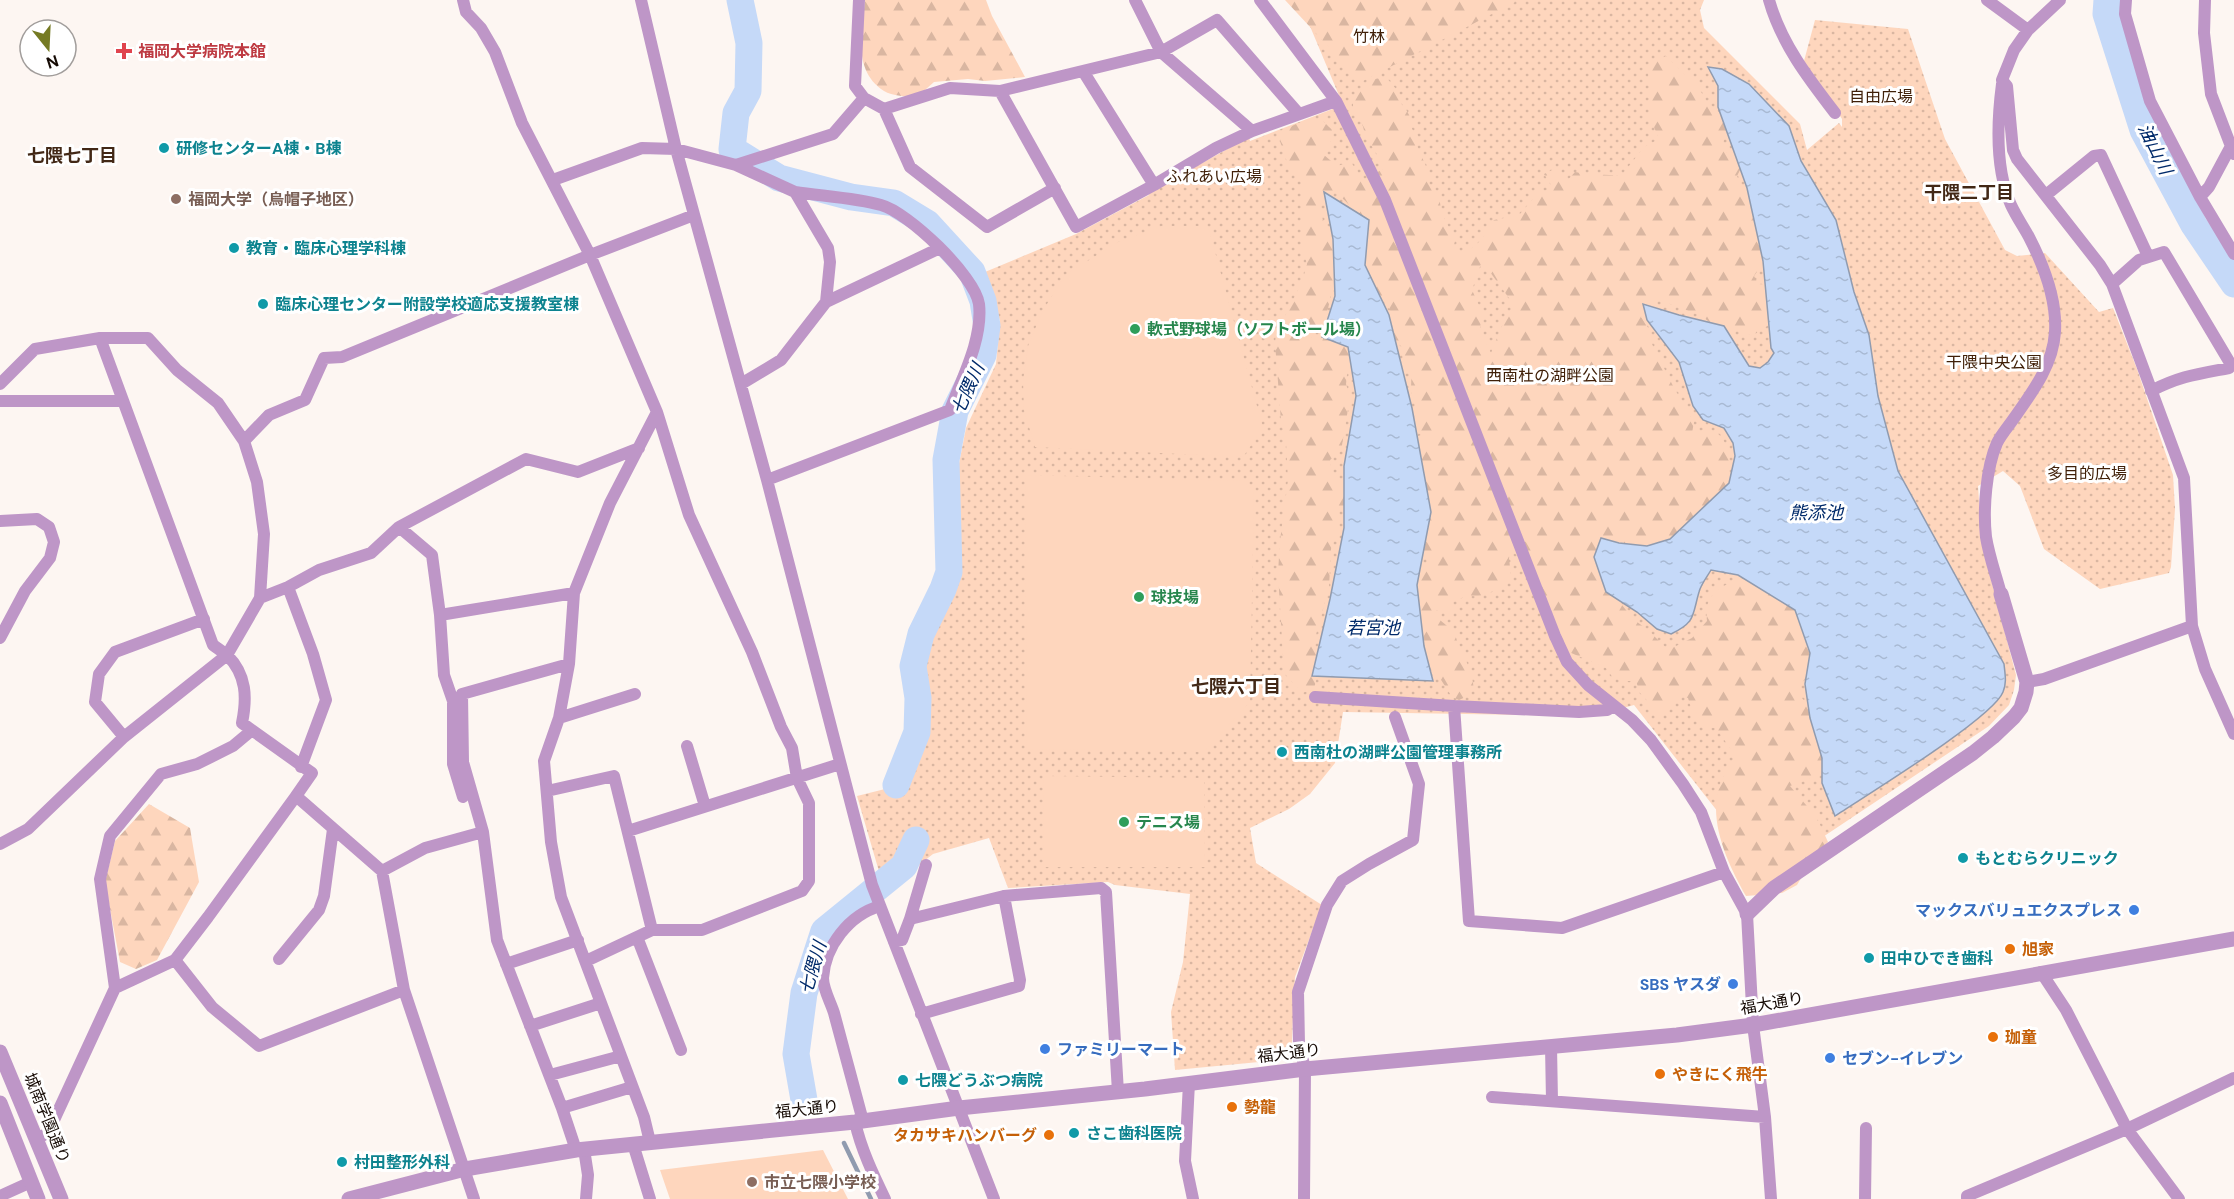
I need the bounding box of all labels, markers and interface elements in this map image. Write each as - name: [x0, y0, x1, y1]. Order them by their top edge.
- north arrow: [18, 18, 78, 78]
- park label: 竹林: [1353, 26, 1385, 47]
- place label: 福岡大学病院本館: [138, 41, 266, 62]
- marker: 福岡大学病院本館: [115, 42, 133, 60]
- text: N: [44, 50, 61, 74]
- park label: 自由広場: [1849, 86, 1913, 107]
- water label: 油山川: [2132, 119, 2178, 180]
- place label: 研修センターA棟・B棟: [176, 138, 342, 159]
- marker: 研修センターA棟・B棟: [157, 141, 171, 155]
- district label: 七隈七丁目: [27, 144, 117, 168]
- park label: ふれあい広場: [1166, 166, 1262, 187]
- district label: 干隈二丁目: [1924, 181, 2014, 205]
- place label: 福岡大学（烏帽子地区）: [188, 189, 364, 210]
- marker: 福岡大学（烏帽子地区）: [169, 192, 183, 206]
- place label: 教育・臨床心理学科棟: [246, 238, 406, 259]
- marker: 教育・臨床心理学科棟: [227, 241, 241, 255]
- place label: 臨床心理センター附設学校適応支援教室棟: [275, 294, 579, 315]
- marker: 臨床心理センター附設学校適応支援教室棟: [256, 297, 270, 311]
- place label: 軟式野球場（ソフトボール場）: [1147, 319, 1371, 340]
- marker: 軟式野球場（ソフトボール場）: [1128, 322, 1142, 336]
- park label: 干隈中央公園: [1946, 352, 2042, 373]
- water label: 七隈川: [946, 358, 991, 419]
- park label: 西南杜の湖畔公園: [1486, 365, 1614, 386]
- park label: 多目的広場: [2047, 463, 2127, 484]
- water label: 熊添池: [1789, 501, 1845, 525]
- place label: 球技場: [1151, 587, 1199, 608]
- marker: 球技場: [1132, 590, 1146, 604]
- water label: 若宮池: [1346, 616, 1402, 640]
- district label: 七隈六丁目: [1191, 675, 1281, 699]
- place label: 西南杜の湖畔公園管理事務所: [1294, 742, 1502, 763]
- marker: 西南杜の湖畔公園管理事務所: [1275, 745, 1289, 759]
- place label: テニス場: [1136, 812, 1200, 833]
- marker: テニス場: [1117, 815, 1131, 829]
- place label: もとむらクリニック: [1975, 848, 2119, 869]
- marker: もとむらクリニック: [1956, 851, 1970, 865]
- place label: マックスバリュエクスプレス: [1915, 900, 2122, 921]
- marker: マックスバリュエクスプレス: [2127, 903, 2141, 917]
- water label: 七隈川: [794, 937, 833, 997]
- place label: 旭家: [2022, 939, 2054, 960]
- marker: 旭家: [2003, 942, 2017, 956]
- place label: 田中ひでき歯科: [1881, 948, 1993, 969]
- marker: 田中ひでき歯科: [1862, 951, 1876, 965]
- place label: SBS ヤスダ: [1640, 974, 1721, 995]
- marker: SBS ヤスダ: [1726, 977, 1740, 991]
- street label: 福大通り: [1739, 987, 1805, 1019]
- place label: 珈童: [2005, 1027, 2037, 1048]
- marker: 珈童: [1986, 1030, 2000, 1044]
- place label: ファミリーマート: [1057, 1039, 1185, 1060]
- street label: 福大通り: [1256, 1039, 1322, 1067]
- marker: ファミリーマート: [1038, 1042, 1052, 1056]
- place label: セブン-イレブン: [1842, 1048, 1963, 1069]
- marker: セブン-イレブン: [1823, 1051, 1837, 1065]
- place label: やきにく飛牛: [1672, 1064, 1768, 1085]
- marker: やきにく飛牛: [1653, 1067, 1667, 1081]
- street label: 城南学園通り: [19, 1070, 75, 1166]
- place label: 七隈どうぶつ病院: [915, 1070, 1043, 1091]
- marker: 七隈どうぶつ病院: [896, 1073, 910, 1087]
- street label: 福大通り: [774, 1095, 840, 1123]
- place label: 勢龍: [1244, 1097, 1276, 1118]
- marker: 勢龍: [1225, 1100, 1239, 1114]
- place label: さこ歯科医院: [1086, 1123, 1182, 1144]
- place label: タカサキハンバーグ: [893, 1125, 1037, 1146]
- marker: さこ歯科医院: [1067, 1126, 1081, 1140]
- marker: タカサキハンバーグ: [1042, 1128, 1056, 1142]
- place label: 村田整形外科: [354, 1152, 450, 1173]
- marker: 村田整形外科: [335, 1155, 349, 1169]
- place label: 市立七隈小学校: [764, 1172, 876, 1193]
- marker: 市立七隈小学校: [745, 1175, 759, 1189]

